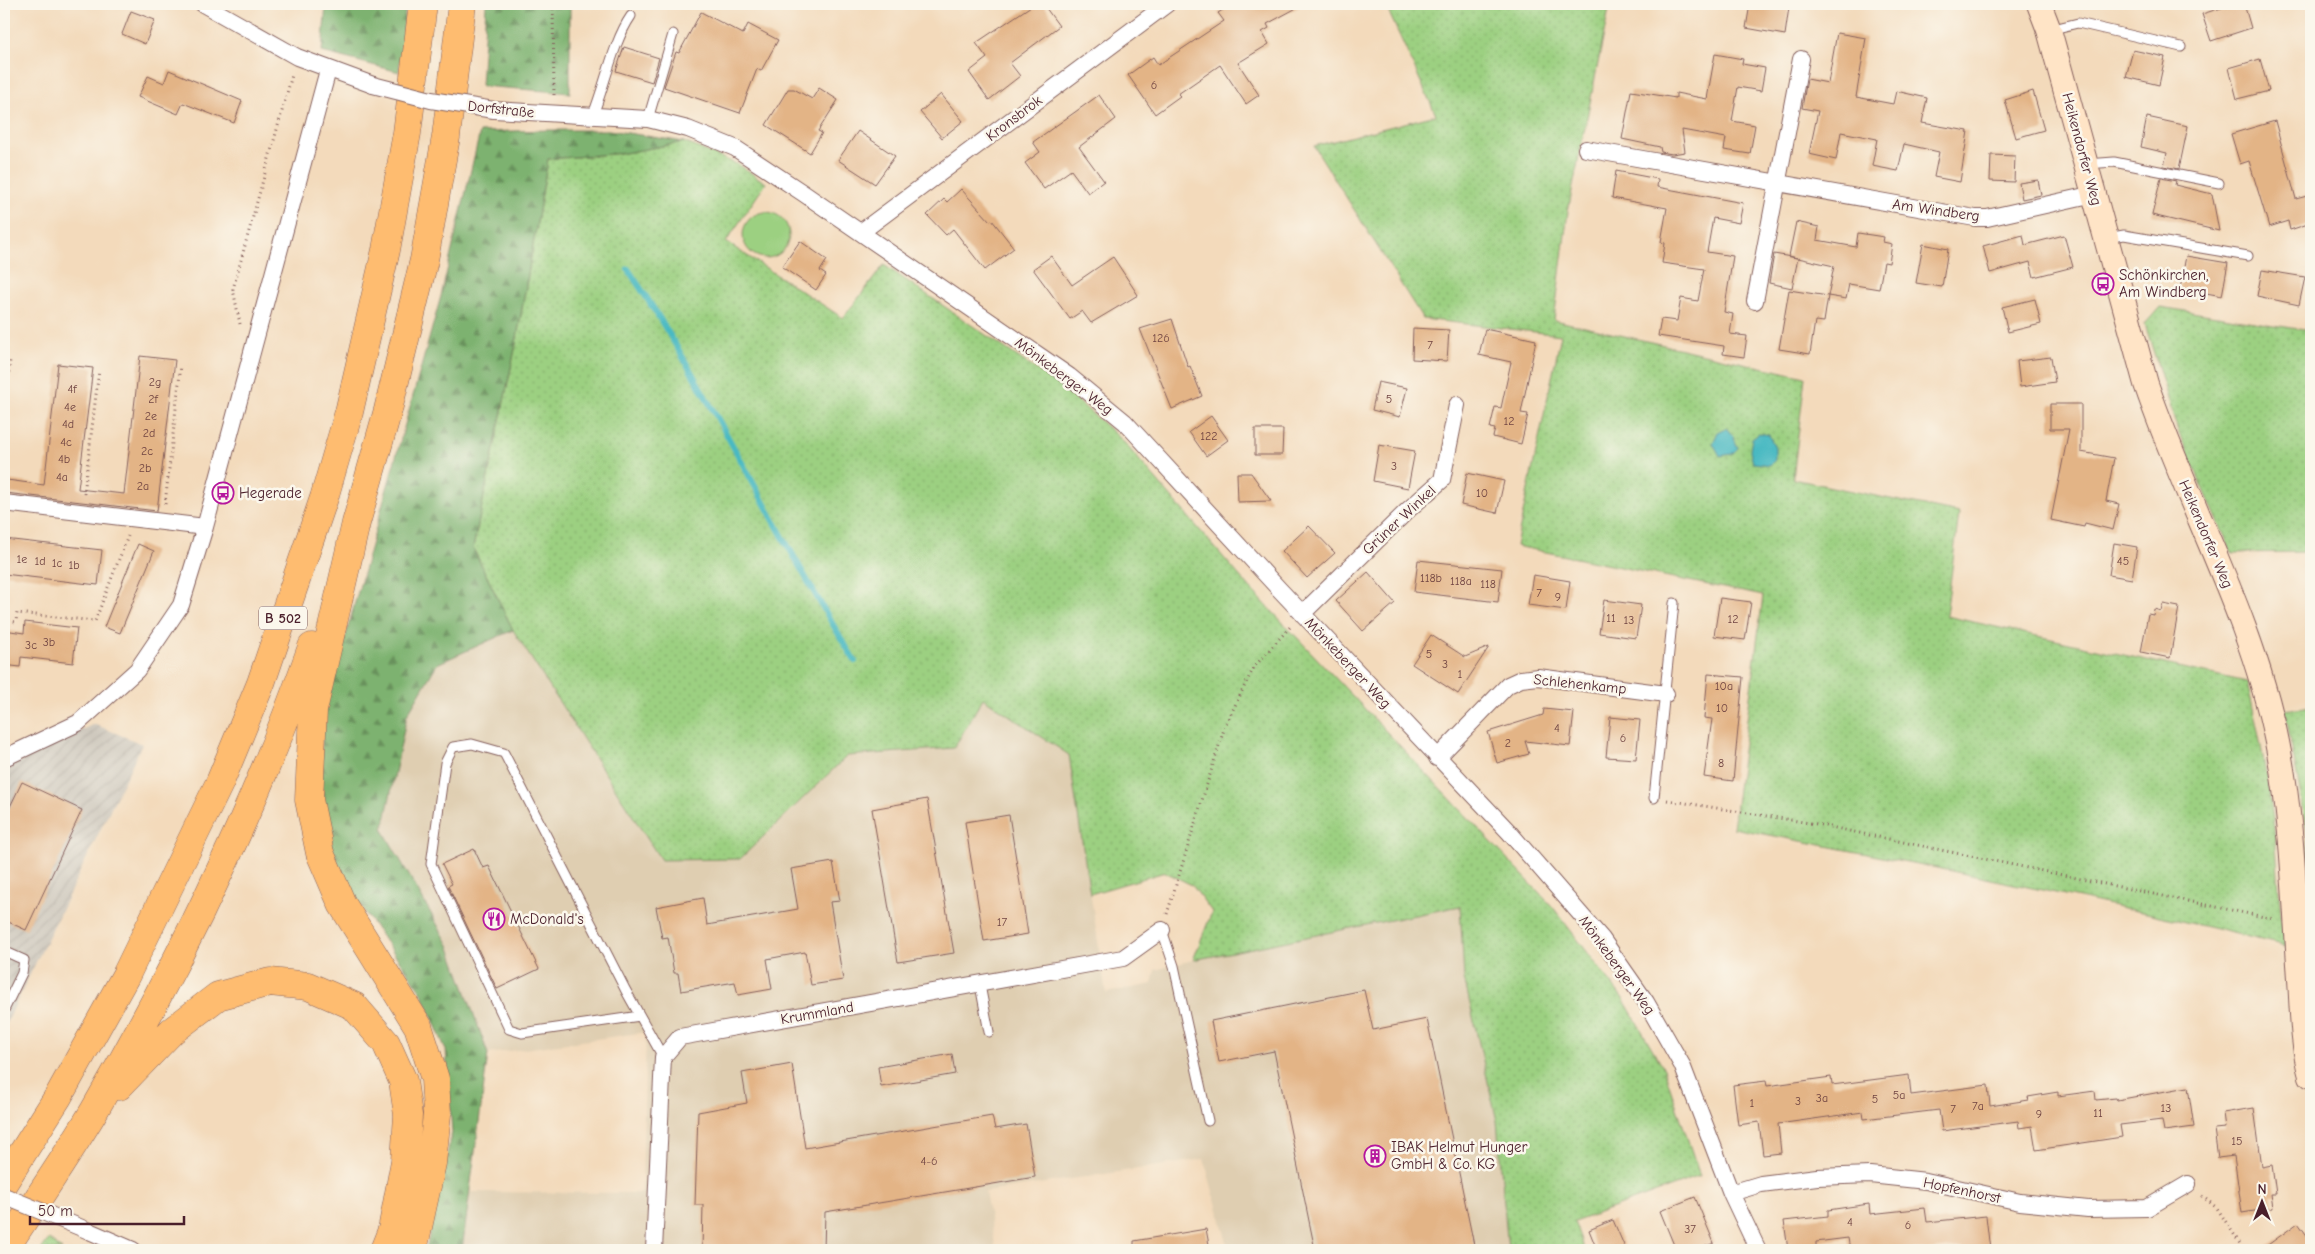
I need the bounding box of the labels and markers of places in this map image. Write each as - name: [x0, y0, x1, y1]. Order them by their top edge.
- place label: Schönkirchen, Am Windberg: [2119, 266, 2209, 301]
- bus stop icon: Schönkirchen, Am Windberg: [2091, 272, 2115, 296]
- bus stop icon: Hegerade: [211, 481, 235, 505]
- place label: Hegerade: [239, 484, 302, 502]
- restaurant icon: McDonald's: [482, 907, 506, 931]
- place label: McDonald's: [510, 910, 584, 928]
- place label: IBAK Helmut Hunger GmbH & Co. KG: [1391, 1138, 1528, 1173]
- building icon: IBAK Helmut Hunger GmbH & Co. KG: [1363, 1144, 1387, 1168]

